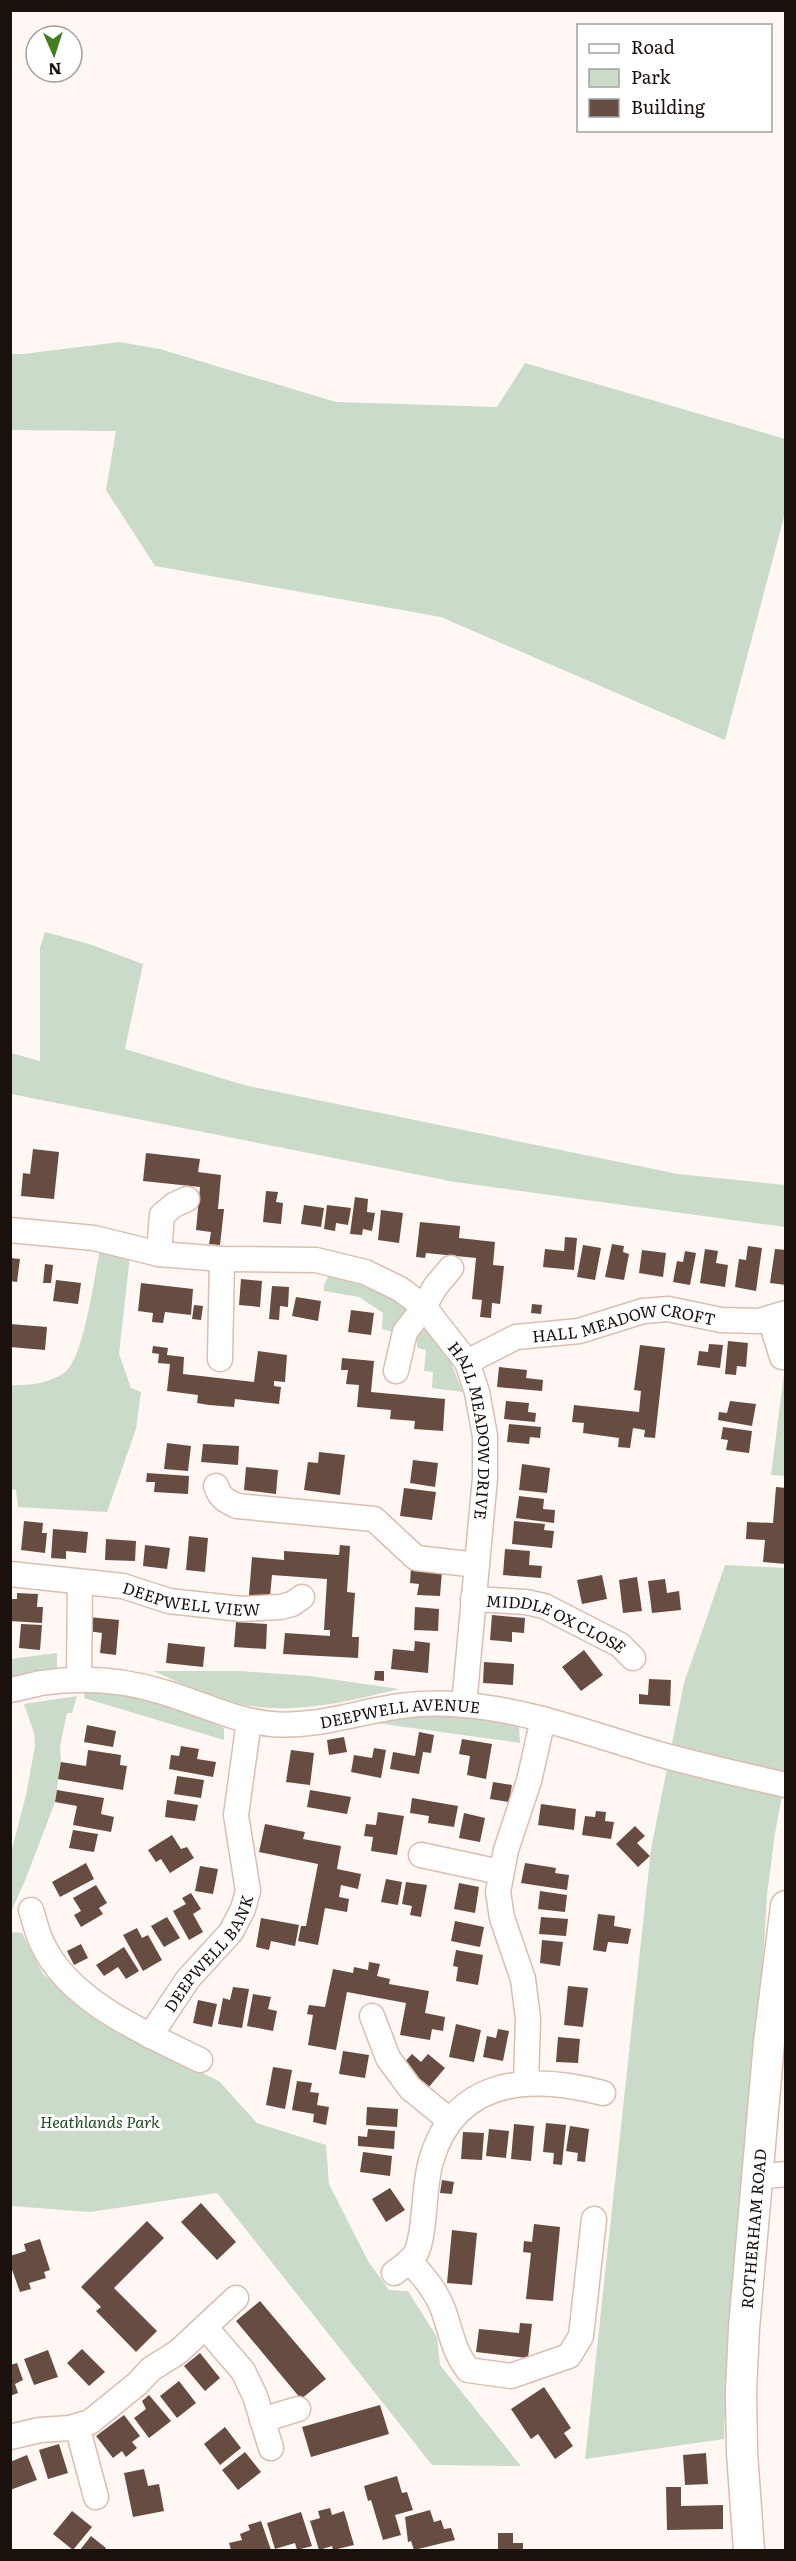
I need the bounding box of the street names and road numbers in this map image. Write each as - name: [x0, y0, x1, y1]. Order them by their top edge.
- street label: HALL MEADOW CROFT: [531, 1297, 718, 1347]
- street label: HALL MEADOW DRIVE: [443, 1336, 497, 1521]
- street label: DEEPWELL VIEW: [120, 1575, 261, 1621]
- street label: MIDDLE OX CLOSE: [485, 1588, 633, 1658]
- street label: DEEPWELL AVENUE: [318, 1692, 482, 1734]
- street label: DEEPWELL BANK: [157, 1892, 258, 2017]
- street label: ROTHERHAM ROAD: [734, 2148, 772, 2310]

